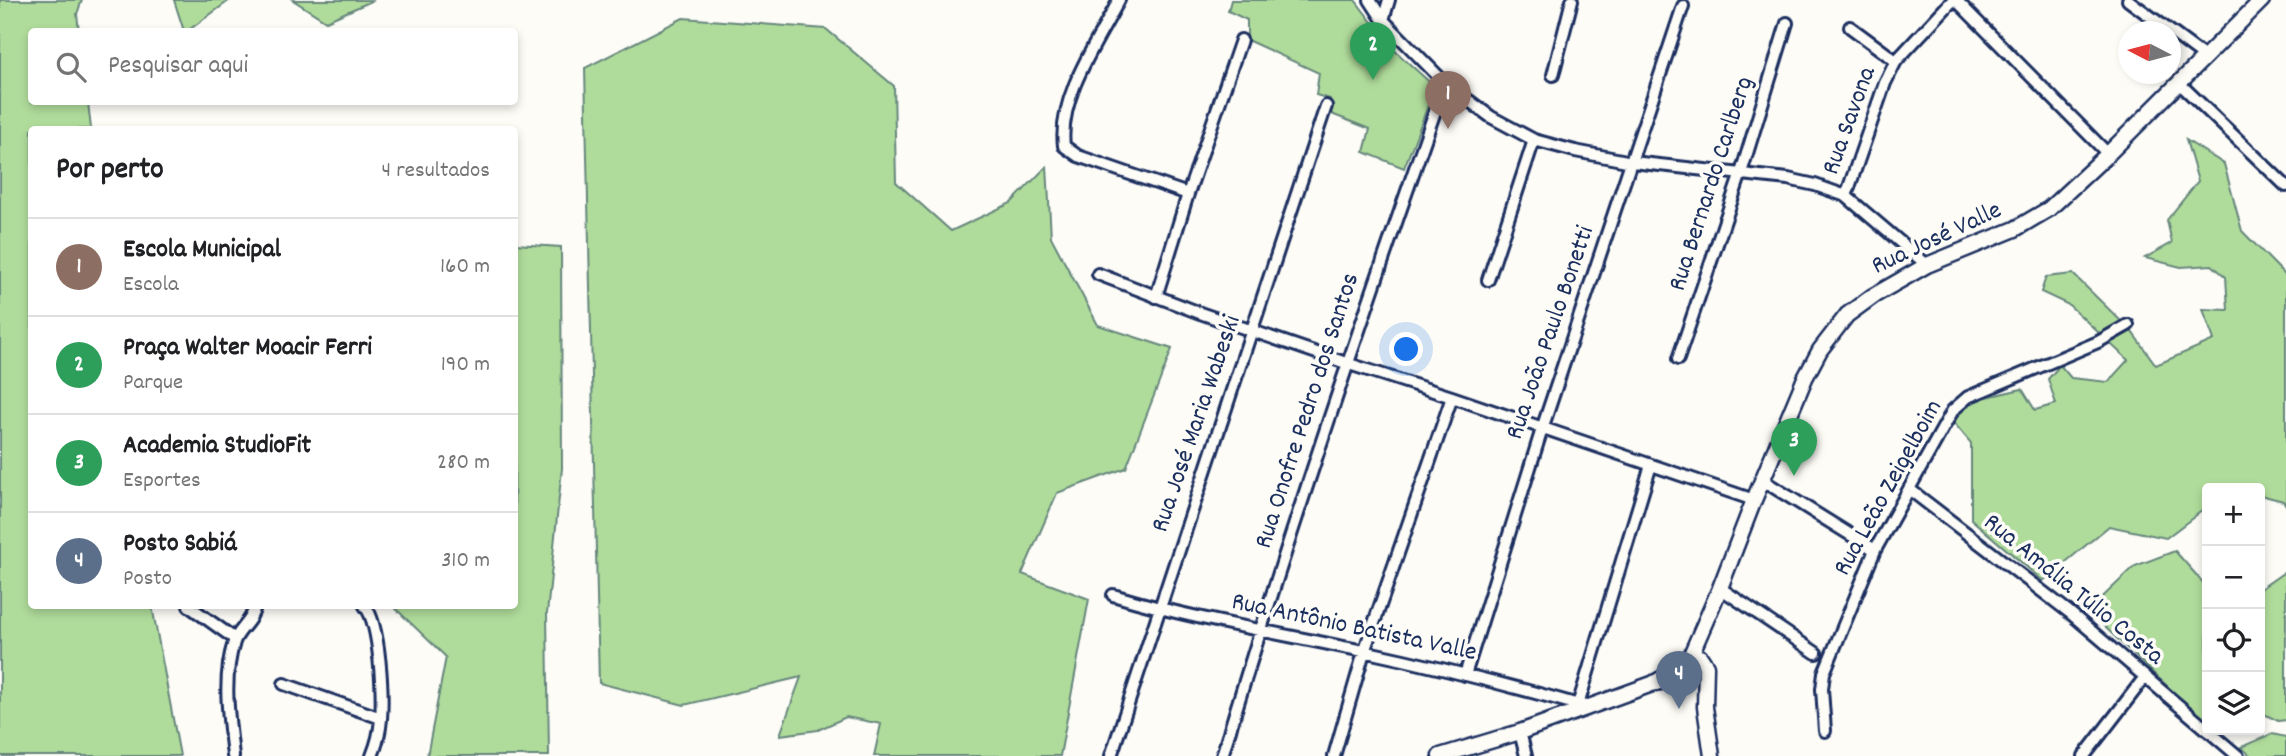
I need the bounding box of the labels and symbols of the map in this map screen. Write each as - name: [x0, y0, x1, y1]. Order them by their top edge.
- north arrow: [2118, 21, 2181, 84]
- pin: 2: [1350, 22, 1396, 80]
- street label: Rua Savona: [1813, 61, 1887, 180]
- pin: 1: [1425, 71, 1471, 129]
- street label: Rua Bernardo Carlberg: [1660, 72, 1764, 296]
- street label: Rua José Valle: [1866, 193, 2008, 285]
- street label: Rua João Paulo Bonetti: [1497, 221, 1605, 445]
- street label: Rua Onofre Pedro dos Santos: [1246, 268, 1370, 554]
- street label: Rua José Maria Wabeski: [1143, 310, 1252, 537]
- your location: [1389, 332, 1423, 366]
- street label: Rua Leão Zeigelboim: [1825, 393, 1953, 583]
- pin: 3: [1771, 418, 1817, 476]
- street label: Rua Amália Túlio Costa: [1975, 505, 2172, 675]
- street label: Rua Antônio Batista Valle: [1228, 584, 1480, 672]
- pin: 4: [1656, 651, 1702, 709]

